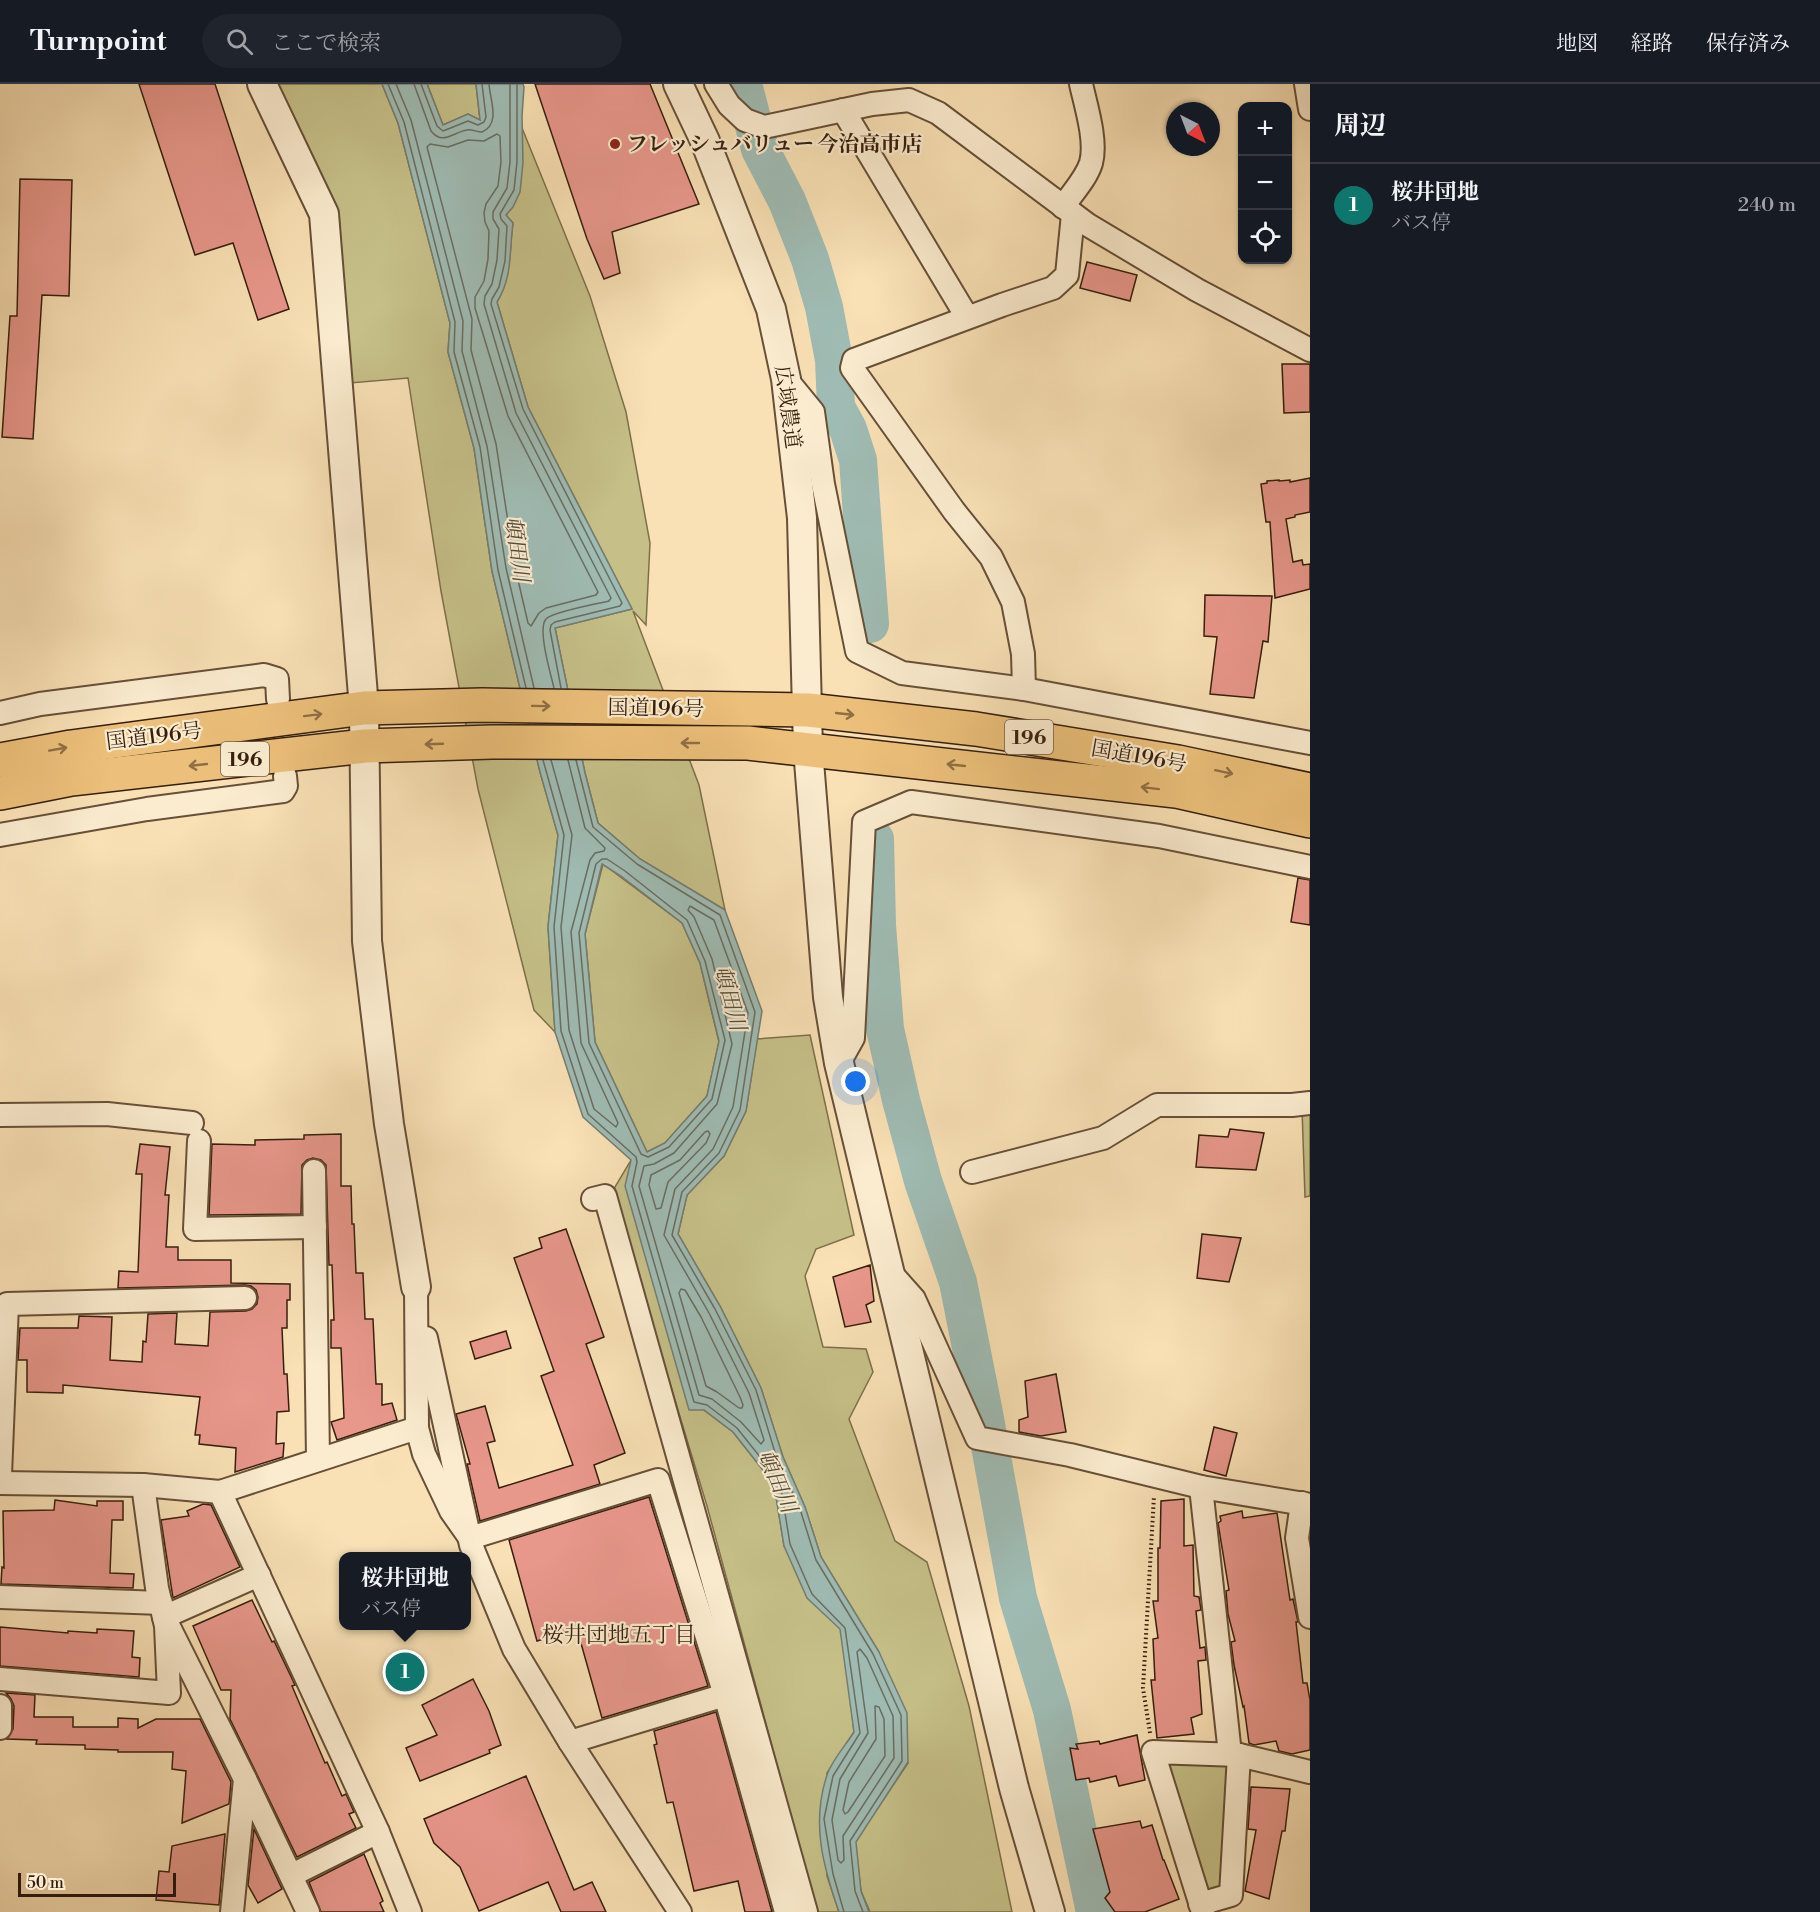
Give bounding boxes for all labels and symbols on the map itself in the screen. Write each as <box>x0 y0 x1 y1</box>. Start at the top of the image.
north arrow <box>1166 102 1220 156</box>
place label: フレッシュバリュー 今治高市店 <box>627 132 922 158</box>
marker: フレッシュバリュー 今治高市店 <box>608 137 622 151</box>
street label: 広域農道 <box>768 364 806 451</box>
water label: 頓田川 <box>499 515 535 586</box>
street label: 国道196号 <box>607 695 705 723</box>
one-way arrow <box>530 700 550 712</box>
one-way arrow <box>303 709 323 720</box>
one-way arrow <box>834 709 854 720</box>
street label: 国道196号 <box>105 718 204 756</box>
road number: 196 <box>1005 720 1053 754</box>
street label: 国道196号 <box>1089 736 1189 778</box>
one-way arrow <box>680 737 700 749</box>
one-way arrow <box>424 738 444 749</box>
road number: 196 <box>221 742 269 776</box>
one-way arrow <box>47 743 67 754</box>
one-way arrow <box>189 759 208 770</box>
one-way arrow <box>947 759 967 770</box>
one-way arrow <box>1214 767 1233 778</box>
one-way arrow <box>1141 782 1161 793</box>
water label: 頓田川 <box>708 963 752 1036</box>
your location <box>841 1067 870 1096</box>
water label: 頓田川 <box>751 1446 803 1519</box>
district label: 桜井団地五丁目 <box>542 1622 696 1649</box>
pin: 1 <box>386 1650 424 1694</box>
scale bar <box>18 1870 176 1898</box>

